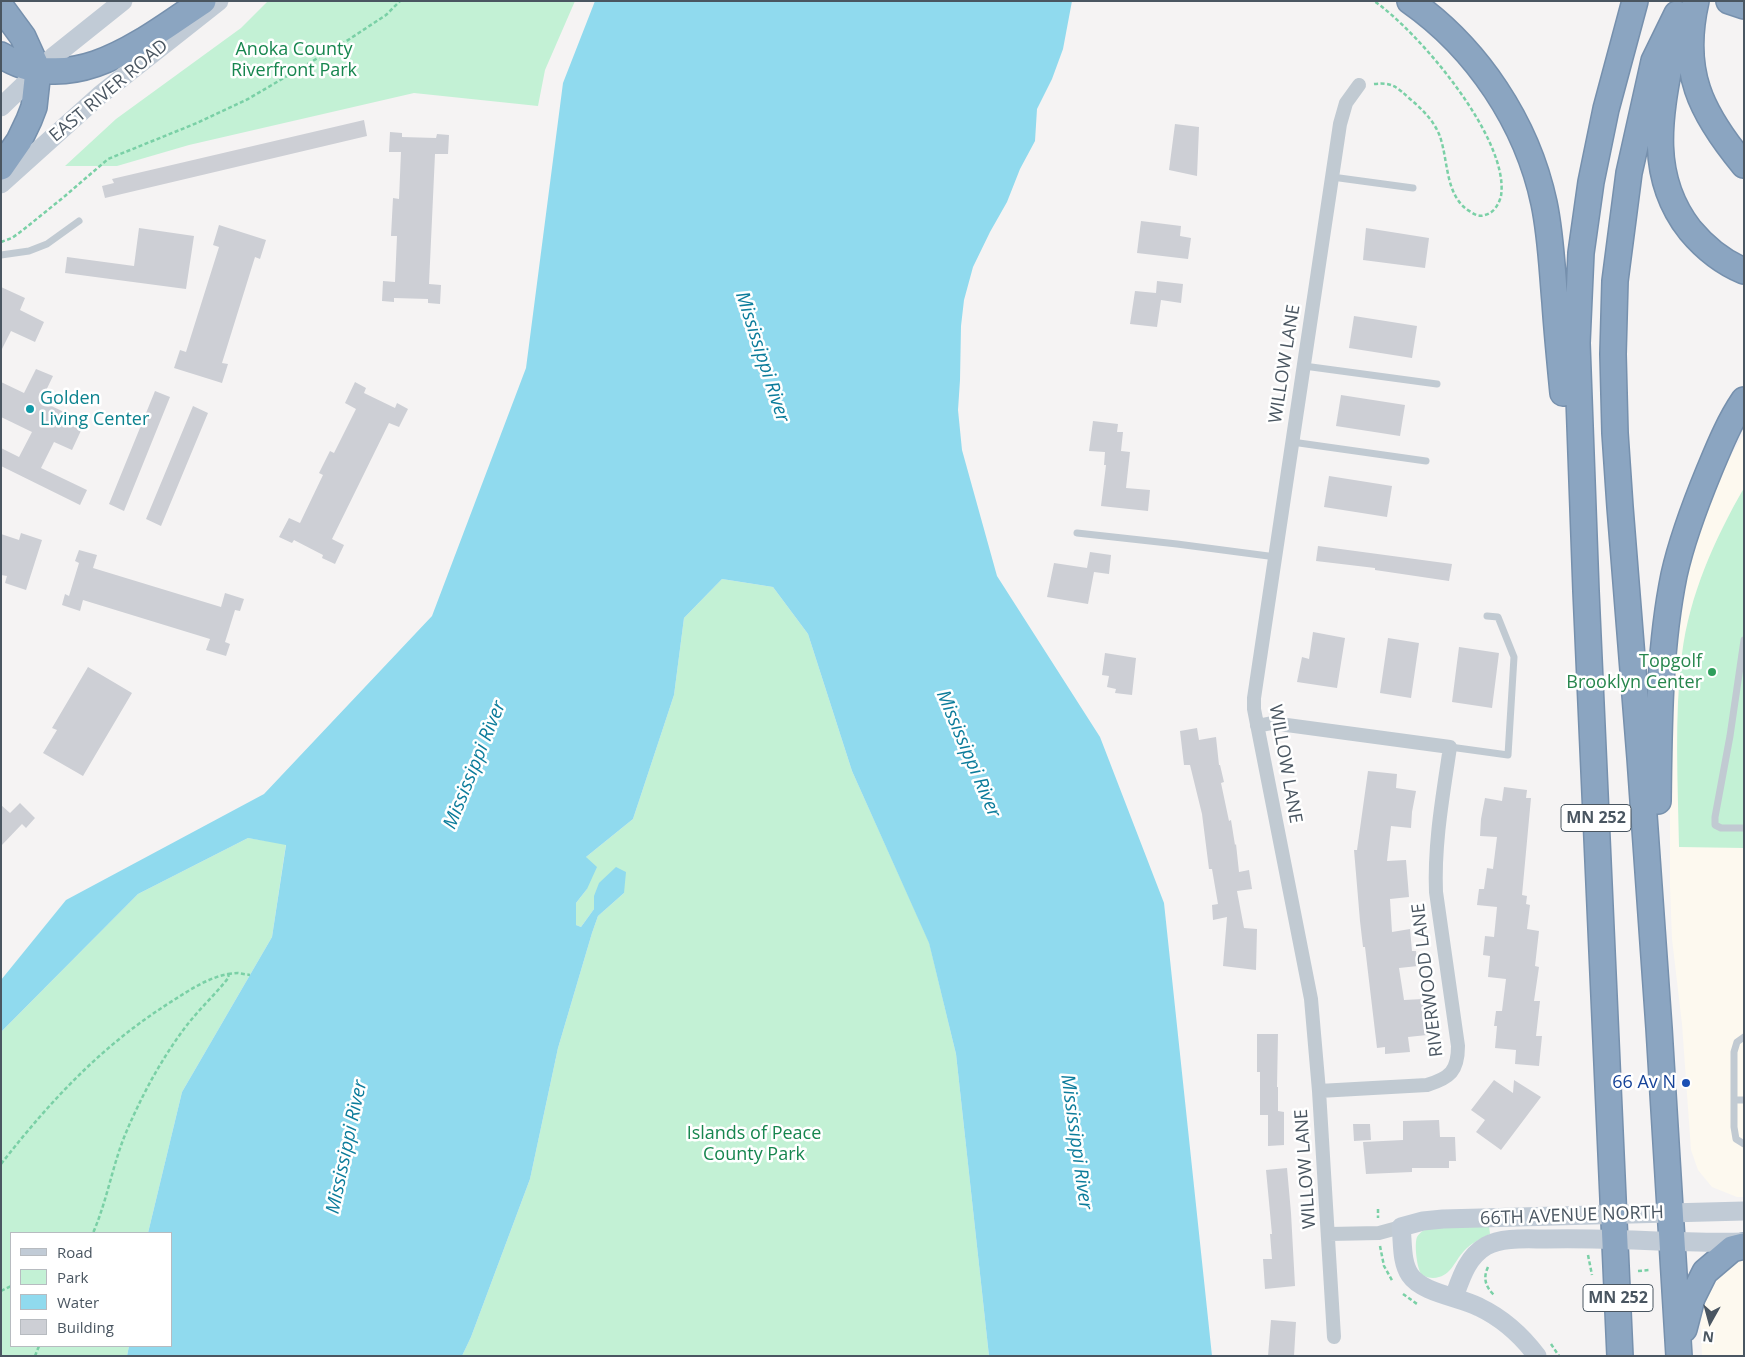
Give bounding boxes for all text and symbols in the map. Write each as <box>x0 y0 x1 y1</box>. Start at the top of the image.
street label: EAST RIVER ROAD <box>45 35 173 147</box>
park label: Anoka County Riverfront Park <box>231 39 357 82</box>
water label: Mississippi River <box>730 289 794 425</box>
street label: WILLOW LANE <box>1265 303 1305 425</box>
place label: Golden Living Center <box>40 388 149 430</box>
marker: Golden Living Center <box>24 403 36 415</box>
place label: Topgolf Brooklyn Center <box>1566 651 1702 694</box>
marker: Topgolf Brooklyn Center <box>1706 666 1718 678</box>
water label: Mississippi River <box>931 687 1005 821</box>
water label: Mississippi River <box>439 698 511 832</box>
street label: WILLOW LANE <box>1264 703 1306 825</box>
road number: MN 252 <box>1561 804 1631 831</box>
street label: RIVERWOOD LANE <box>1408 902 1448 1058</box>
place label: 66 Av N <box>1612 1072 1676 1094</box>
water label: Mississippi River <box>1055 1073 1097 1211</box>
marker: 66 Av N <box>1680 1077 1692 1089</box>
water label: Mississippi River <box>322 1078 372 1216</box>
street label: WILLOW LANE <box>1291 1108 1321 1230</box>
park label: Islands of Peace County Park <box>687 1123 821 1166</box>
street label: 66TH AVENUE NORTH <box>1480 1202 1664 1230</box>
legend <box>10 1232 172 1347</box>
text: Road <box>57 1242 93 1262</box>
text: Park <box>57 1267 88 1287</box>
road number: MN 252 <box>1583 1285 1653 1312</box>
text: Water <box>57 1292 99 1312</box>
north arrow <box>1685 1297 1735 1347</box>
text: Building <box>57 1317 114 1337</box>
text: N <box>1701 1327 1715 1348</box>

